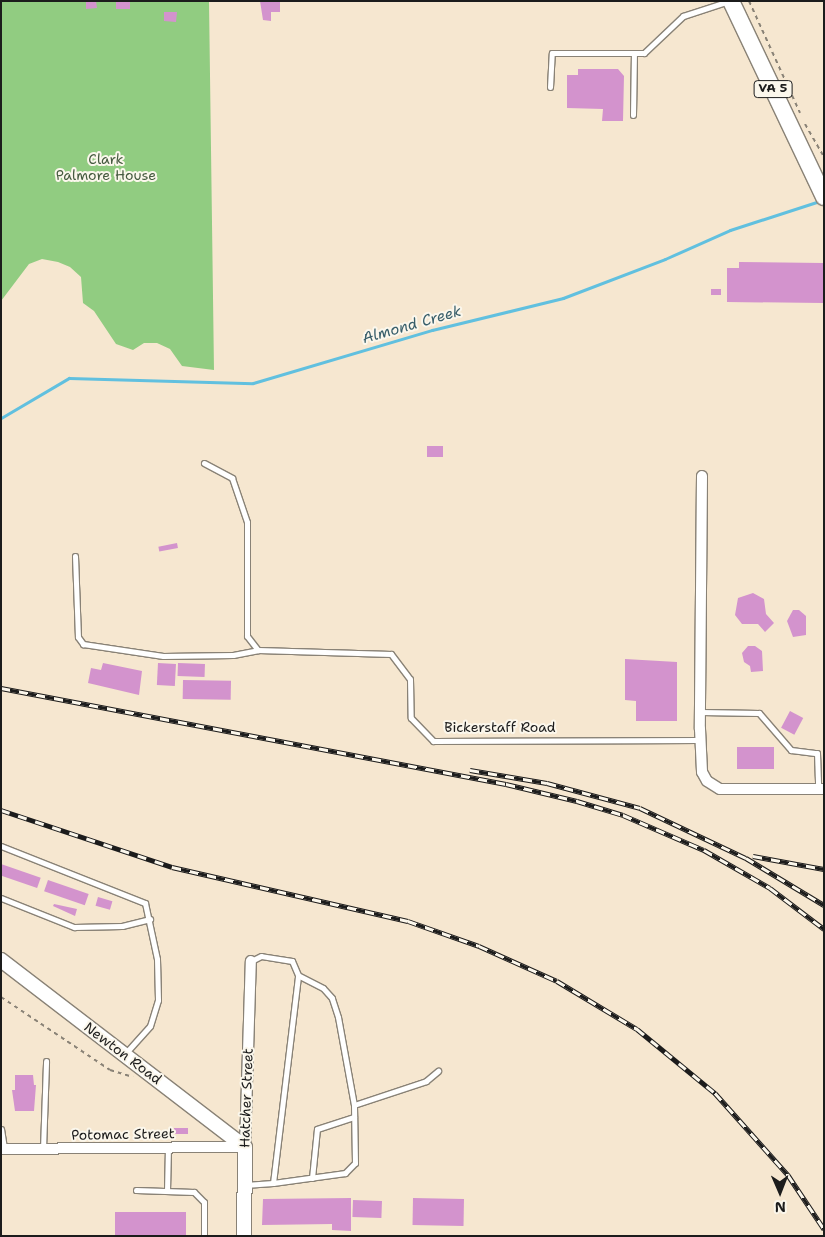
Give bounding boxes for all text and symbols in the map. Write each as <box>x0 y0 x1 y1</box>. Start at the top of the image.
road number: VA 5 <box>753 80 793 98</box>
park label: Clark Palmore House <box>56 151 156 184</box>
water label: Almond Creek <box>360 302 464 348</box>
street label: Bickerstaff Road <box>444 719 556 735</box>
street label: Newton Road <box>81 1018 165 1088</box>
street label: Hatcher Street <box>236 1048 256 1148</box>
street label: Potomac Street <box>71 1125 175 1143</box>
north arrow <box>755 1167 805 1217</box>
text: N <box>775 1198 786 1216</box>

